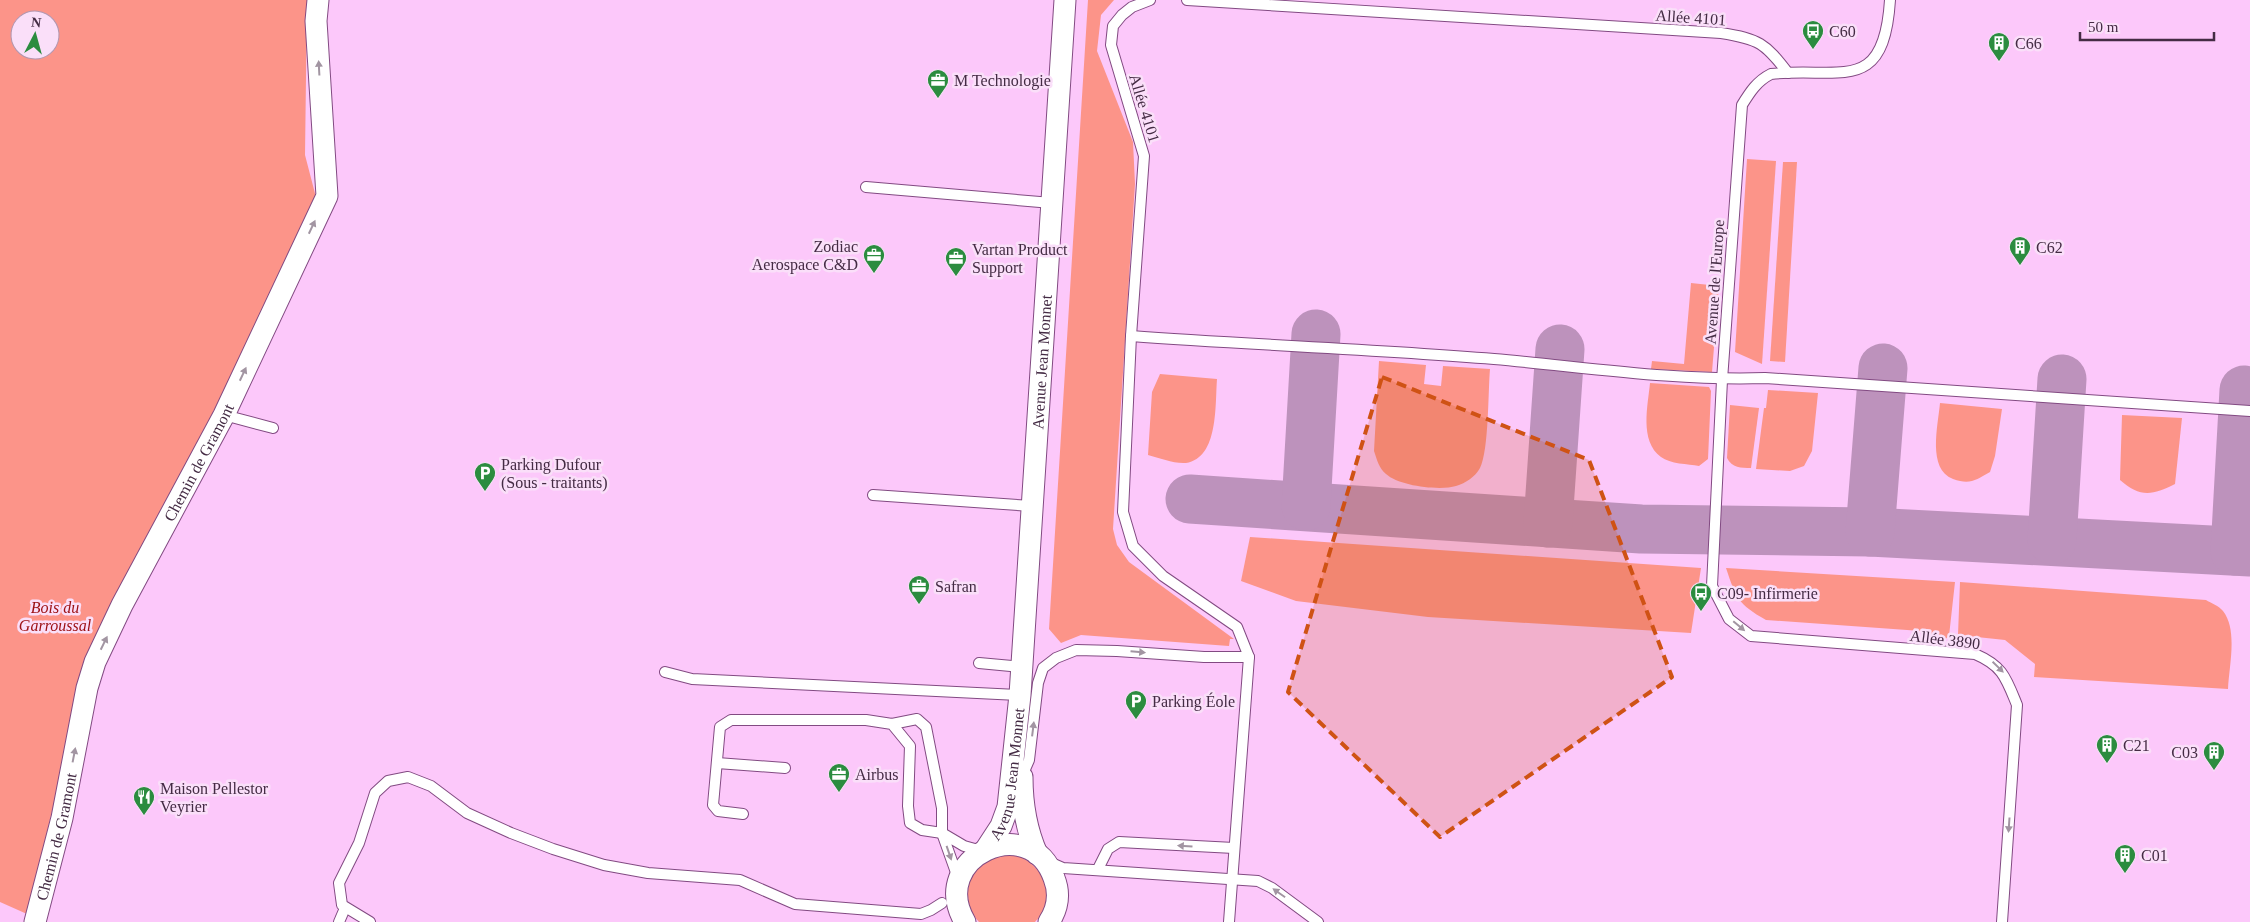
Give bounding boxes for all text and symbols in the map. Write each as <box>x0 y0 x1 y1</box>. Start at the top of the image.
street label: Allée 4101 <box>1655 7 1727 28</box>
north arrow <box>10 10 60 60</box>
scale bar <box>2080 10 2214 42</box>
text: N <box>30 15 42 31</box>
bus stop icon: C60 <box>1801 19 1825 50</box>
text: 50 m <box>2088 19 2119 35</box>
place label: C60 <box>1829 23 1856 40</box>
building icon: C66 <box>1987 31 2011 62</box>
place label: C66 <box>2015 35 2042 52</box>
one-way arrow <box>315 60 323 76</box>
office icon: M Technologie <box>926 68 950 99</box>
place label: M Technologie <box>954 72 1051 90</box>
street label: Allée 4101 <box>1126 72 1163 144</box>
street label: Avenue de l'Europe <box>1702 219 1728 345</box>
one-way arrow <box>308 220 316 234</box>
building icon: C62 <box>2008 235 2032 266</box>
place label: Zodiac Aerospace C&D <box>752 238 858 274</box>
place label: C62 <box>2036 239 2063 256</box>
place label: Vartan Product Support <box>972 241 1068 277</box>
office icon: Zodiac Aerospace C&D <box>862 243 886 274</box>
office icon: Vartan Product Support <box>944 246 968 277</box>
street label: Avenue Jean Monnet <box>1029 294 1055 430</box>
one-way arrow <box>239 367 247 381</box>
street label: Chemin de Gramont <box>161 401 237 524</box>
place label: Parking Dufour (Sous - traitants) <box>501 456 608 492</box>
parking icon: Parking Dufour (Sous - traitants) <box>473 461 497 492</box>
office icon: Safran <box>907 574 931 605</box>
place label: Safran <box>935 578 977 595</box>
bus stop icon: C09- Infirmerie <box>1689 581 1713 612</box>
place label: C09- Infirmerie <box>1717 585 1818 602</box>
park label: Bois du Garroussal <box>19 599 92 634</box>
one-way arrow <box>1732 621 1745 632</box>
street label: Allée 3890 <box>1909 627 1981 652</box>
one-way arrow <box>100 636 108 650</box>
one-way arrow <box>1130 649 1146 657</box>
one-way arrow <box>1992 661 2004 673</box>
parking icon: Parking Éole <box>1124 689 1148 720</box>
place label: Parking Éole <box>1152 692 1235 711</box>
street label: Avenue Jean Monnet <box>986 706 1028 843</box>
one-way arrow <box>1029 721 1037 737</box>
building icon: C21 <box>2095 733 2119 764</box>
place label: C21 <box>2123 737 2150 754</box>
building icon: C03 <box>2202 740 2226 771</box>
place label: C03 <box>2171 744 2198 761</box>
one-way arrow <box>71 747 79 763</box>
office icon: Airbus <box>827 762 851 793</box>
place label: Airbus <box>855 766 899 783</box>
street label: Chemin de Gramont <box>33 771 80 902</box>
place label: Maison Pellestor Veyrier <box>160 780 269 816</box>
restaurant icon: Maison Pellestor Veyrier <box>132 785 156 816</box>
one-way arrow <box>2004 817 2012 833</box>
one-way arrow <box>1177 841 1193 849</box>
building icon: C01 <box>2113 843 2137 874</box>
one-way arrow <box>946 845 953 860</box>
place label: C01 <box>2141 847 2168 864</box>
one-way arrow <box>1272 888 1285 898</box>

